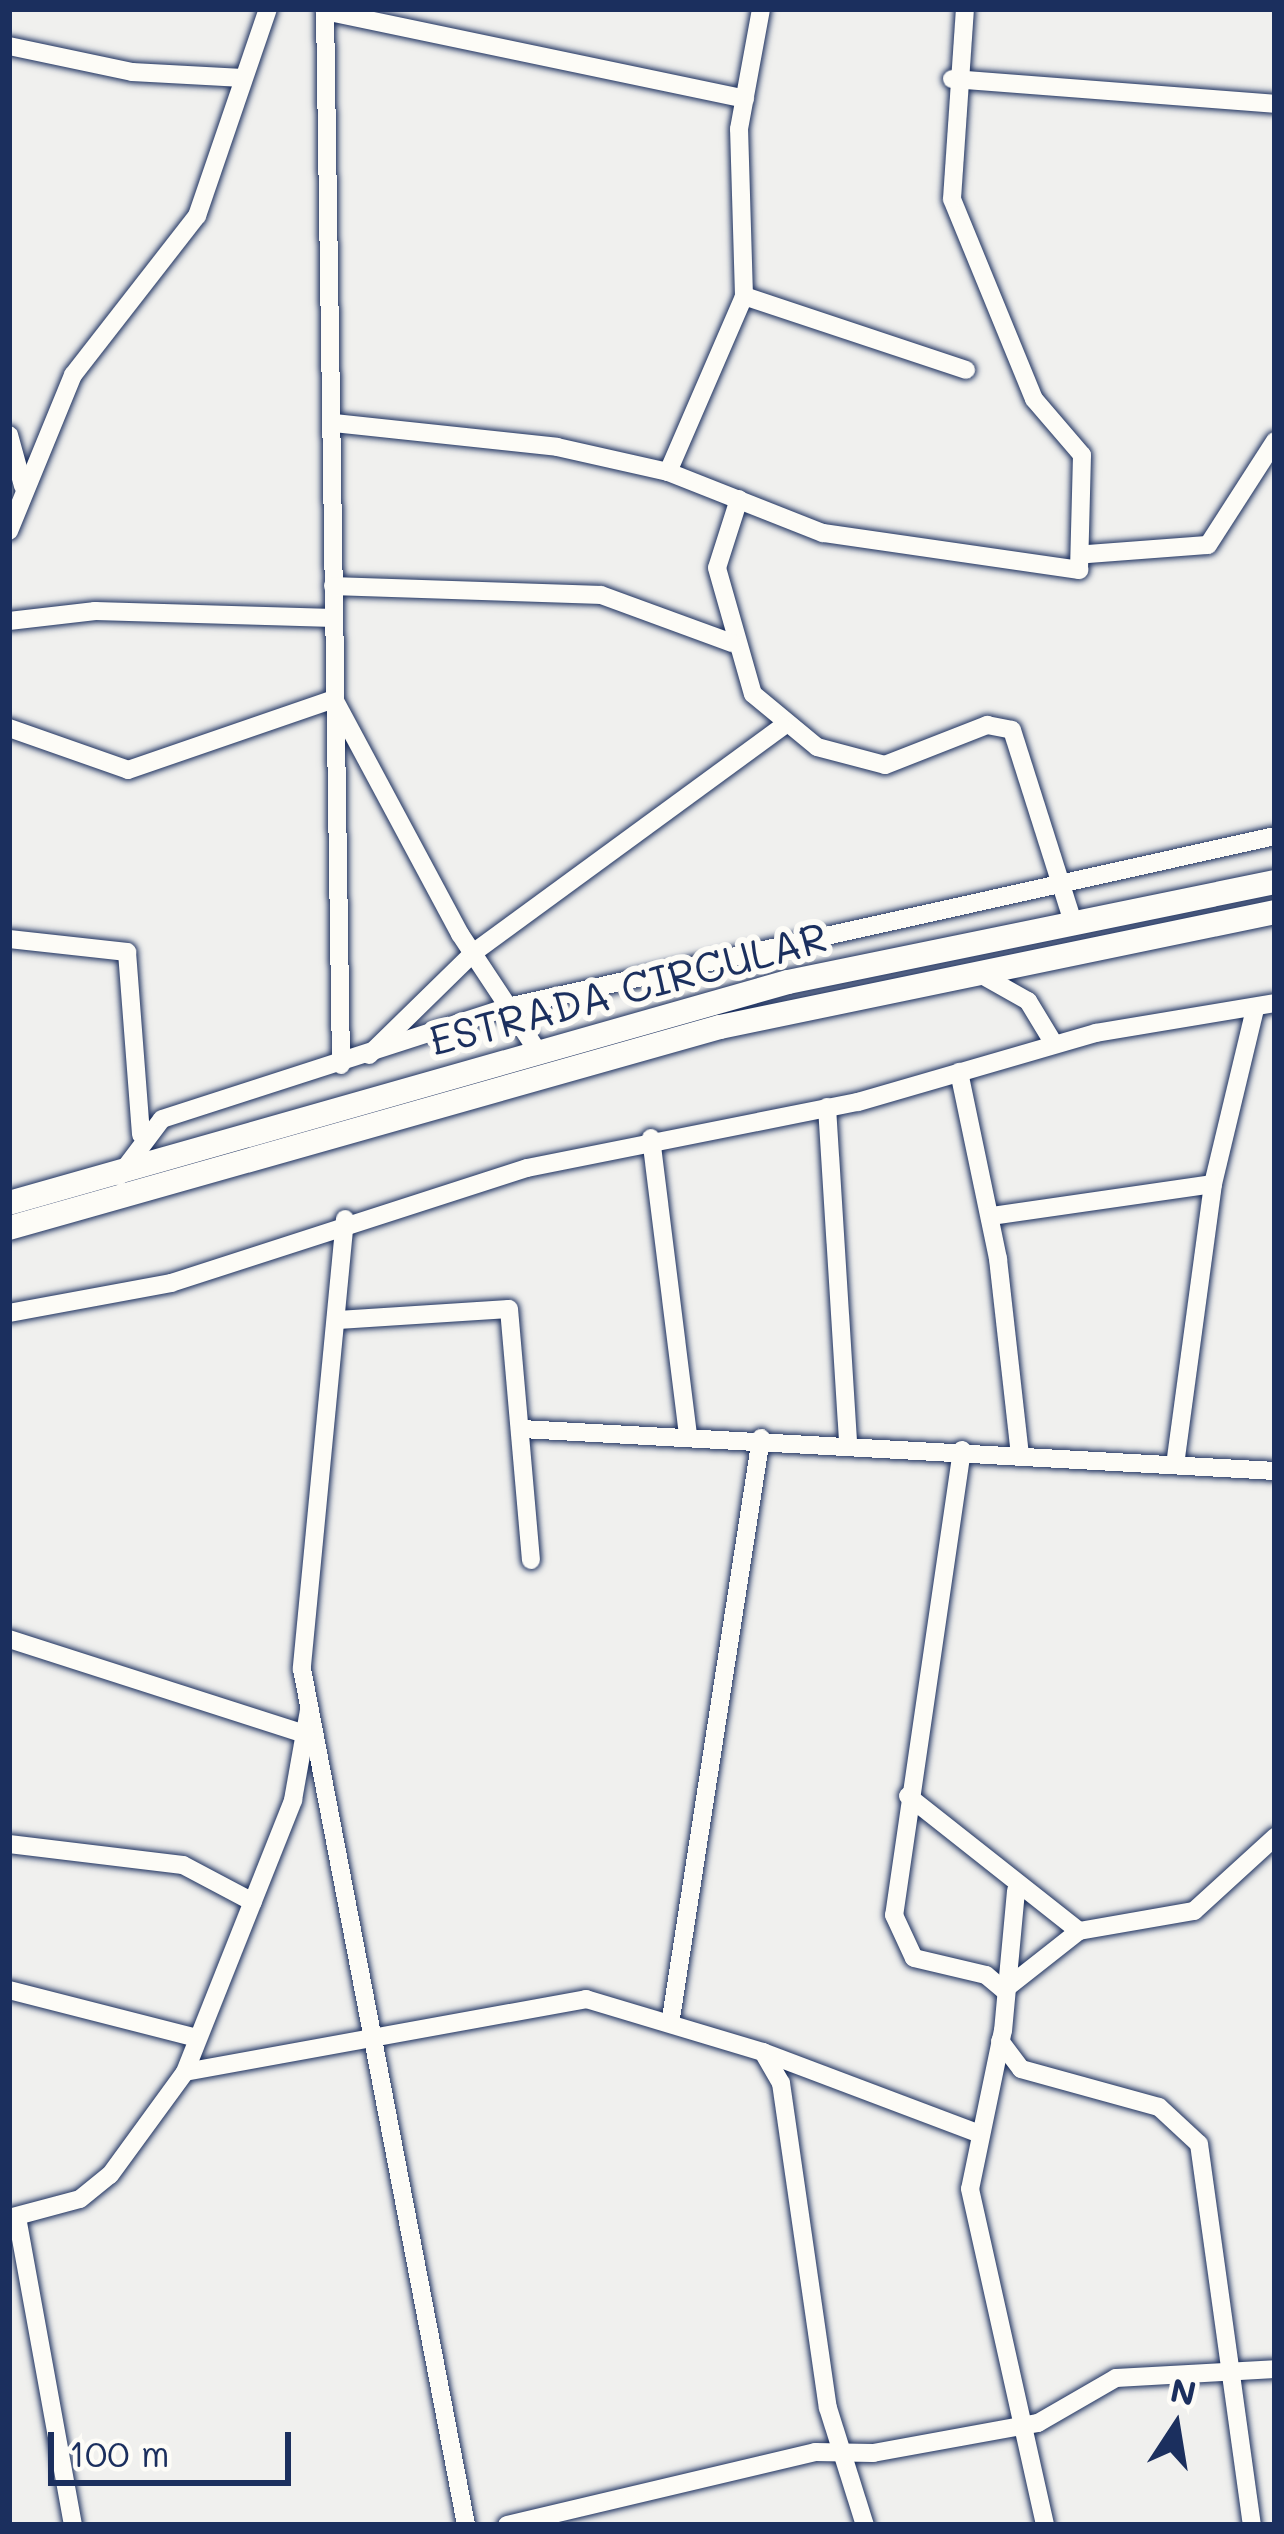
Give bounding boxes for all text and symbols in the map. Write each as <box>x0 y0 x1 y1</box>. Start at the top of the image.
street label: ESTRADA CIRCULAR <box>424 911 832 1065</box>
north arrow <box>1116 2366 1236 2486</box>
text: N <box>1167 2367 1200 2414</box>
scale bar <box>54 2408 297 2482</box>
text: 100 m <box>69 2429 170 2476</box>

